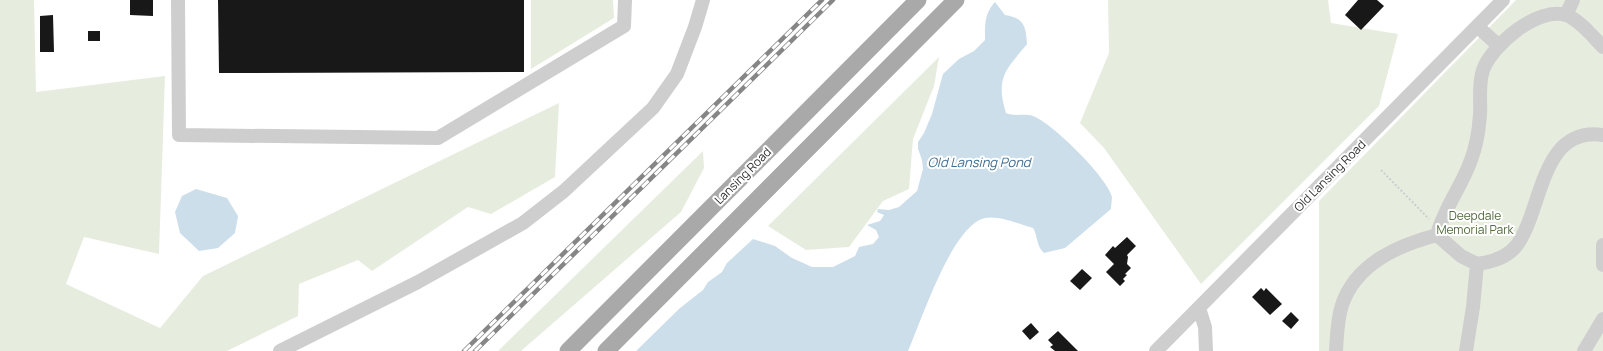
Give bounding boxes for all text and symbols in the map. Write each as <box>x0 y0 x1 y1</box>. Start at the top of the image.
street label: Old Lansing Road <box>1290 136 1369 215</box>
street label: Lansing Road <box>710 143 775 208</box>
water label: Old Lansing Pond <box>927 153 1033 171</box>
park label: Deepdale Memorial Park <box>1436 207 1515 238</box>

